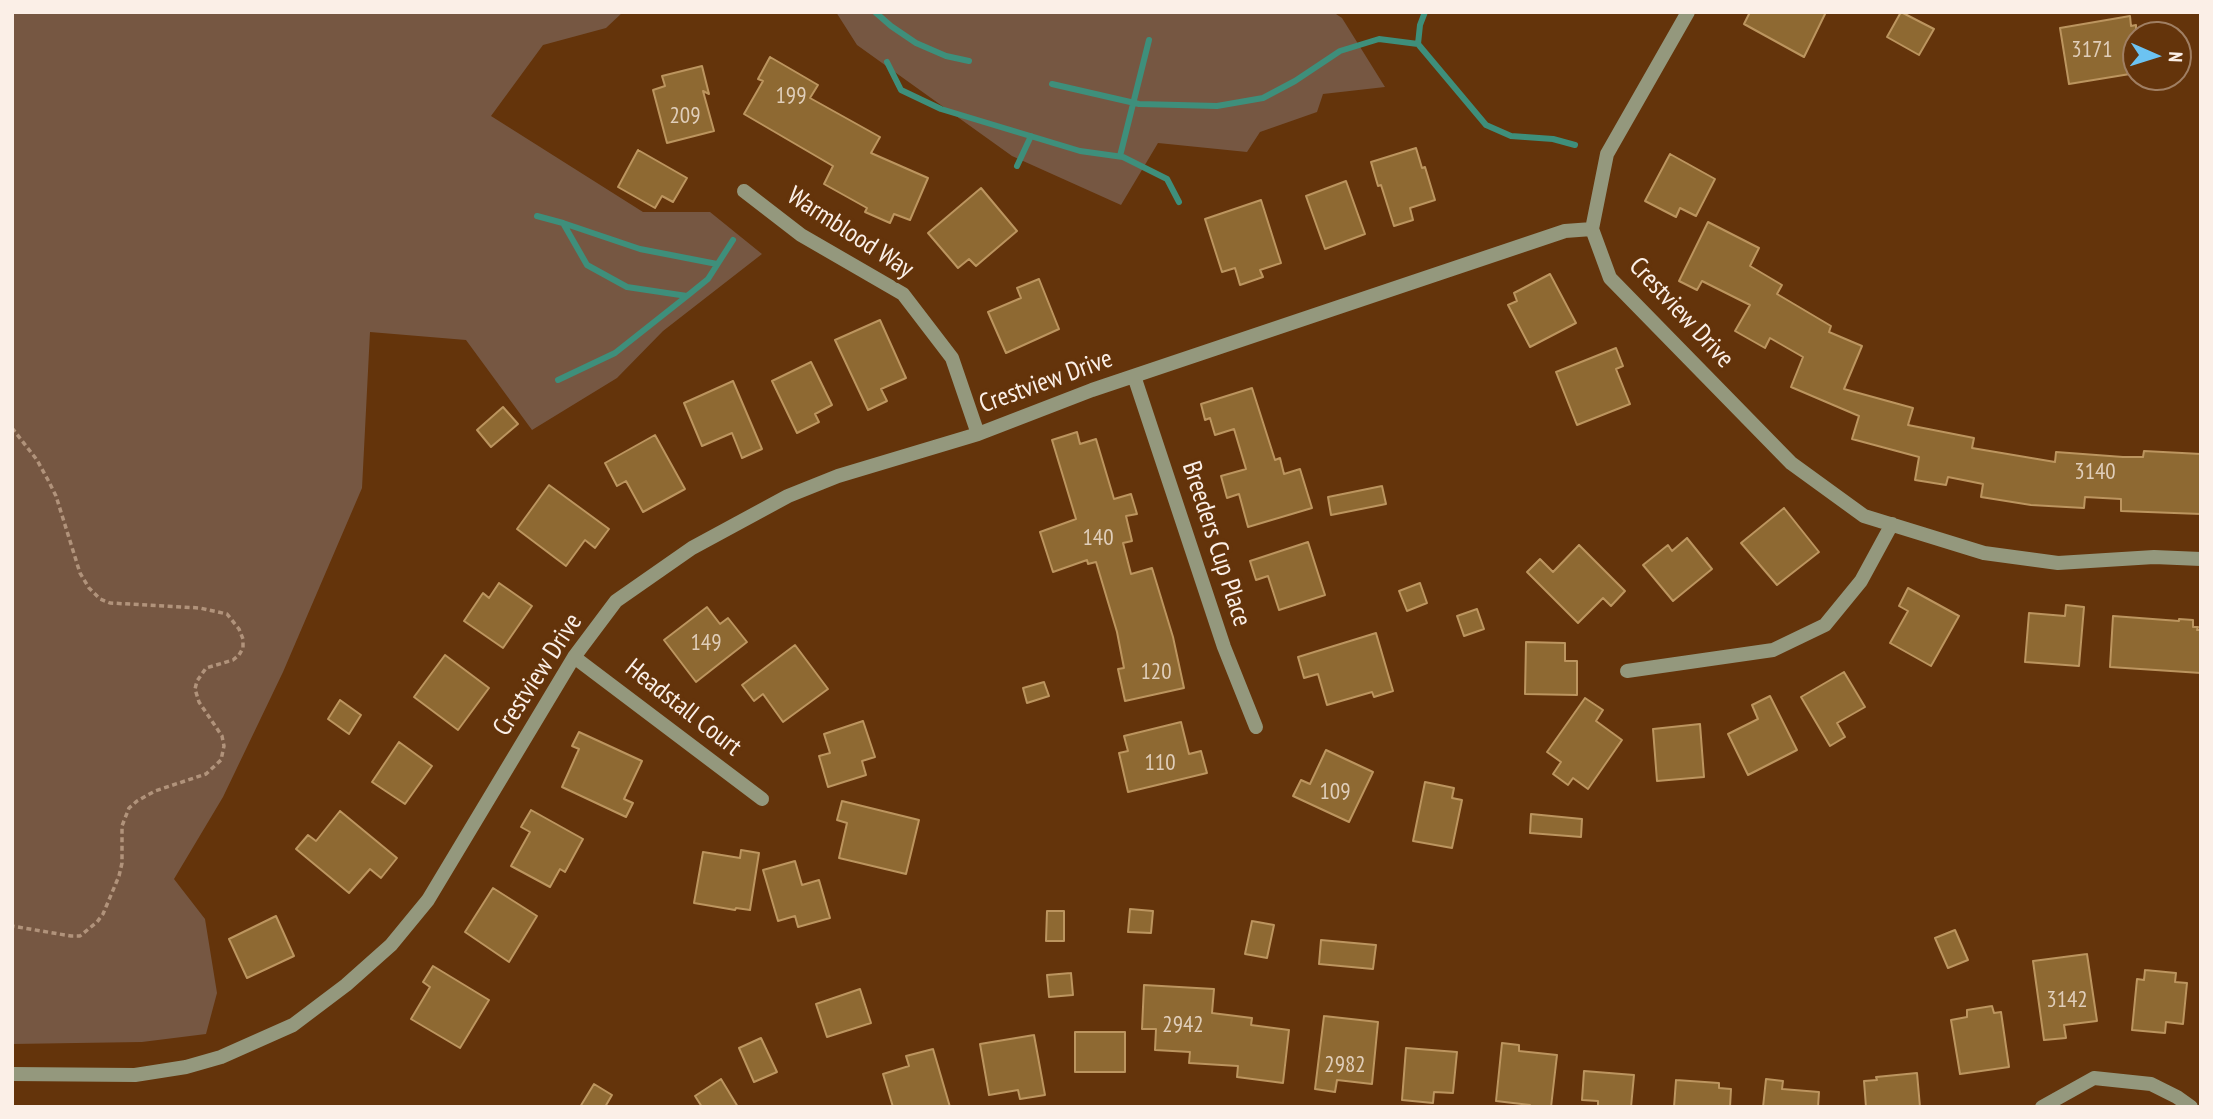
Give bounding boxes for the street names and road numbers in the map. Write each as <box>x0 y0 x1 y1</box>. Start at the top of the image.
street label: Warmblood Way <box>781 181 919 285</box>
street label: Crestview Drive <box>1622 251 1740 375</box>
street label: Crestview Drive <box>975 343 1117 421</box>
street label: Breeders Cup Place <box>1175 458 1257 630</box>
street label: Crestview Drive <box>487 608 589 742</box>
street label: Headstall Court <box>619 653 747 763</box>

